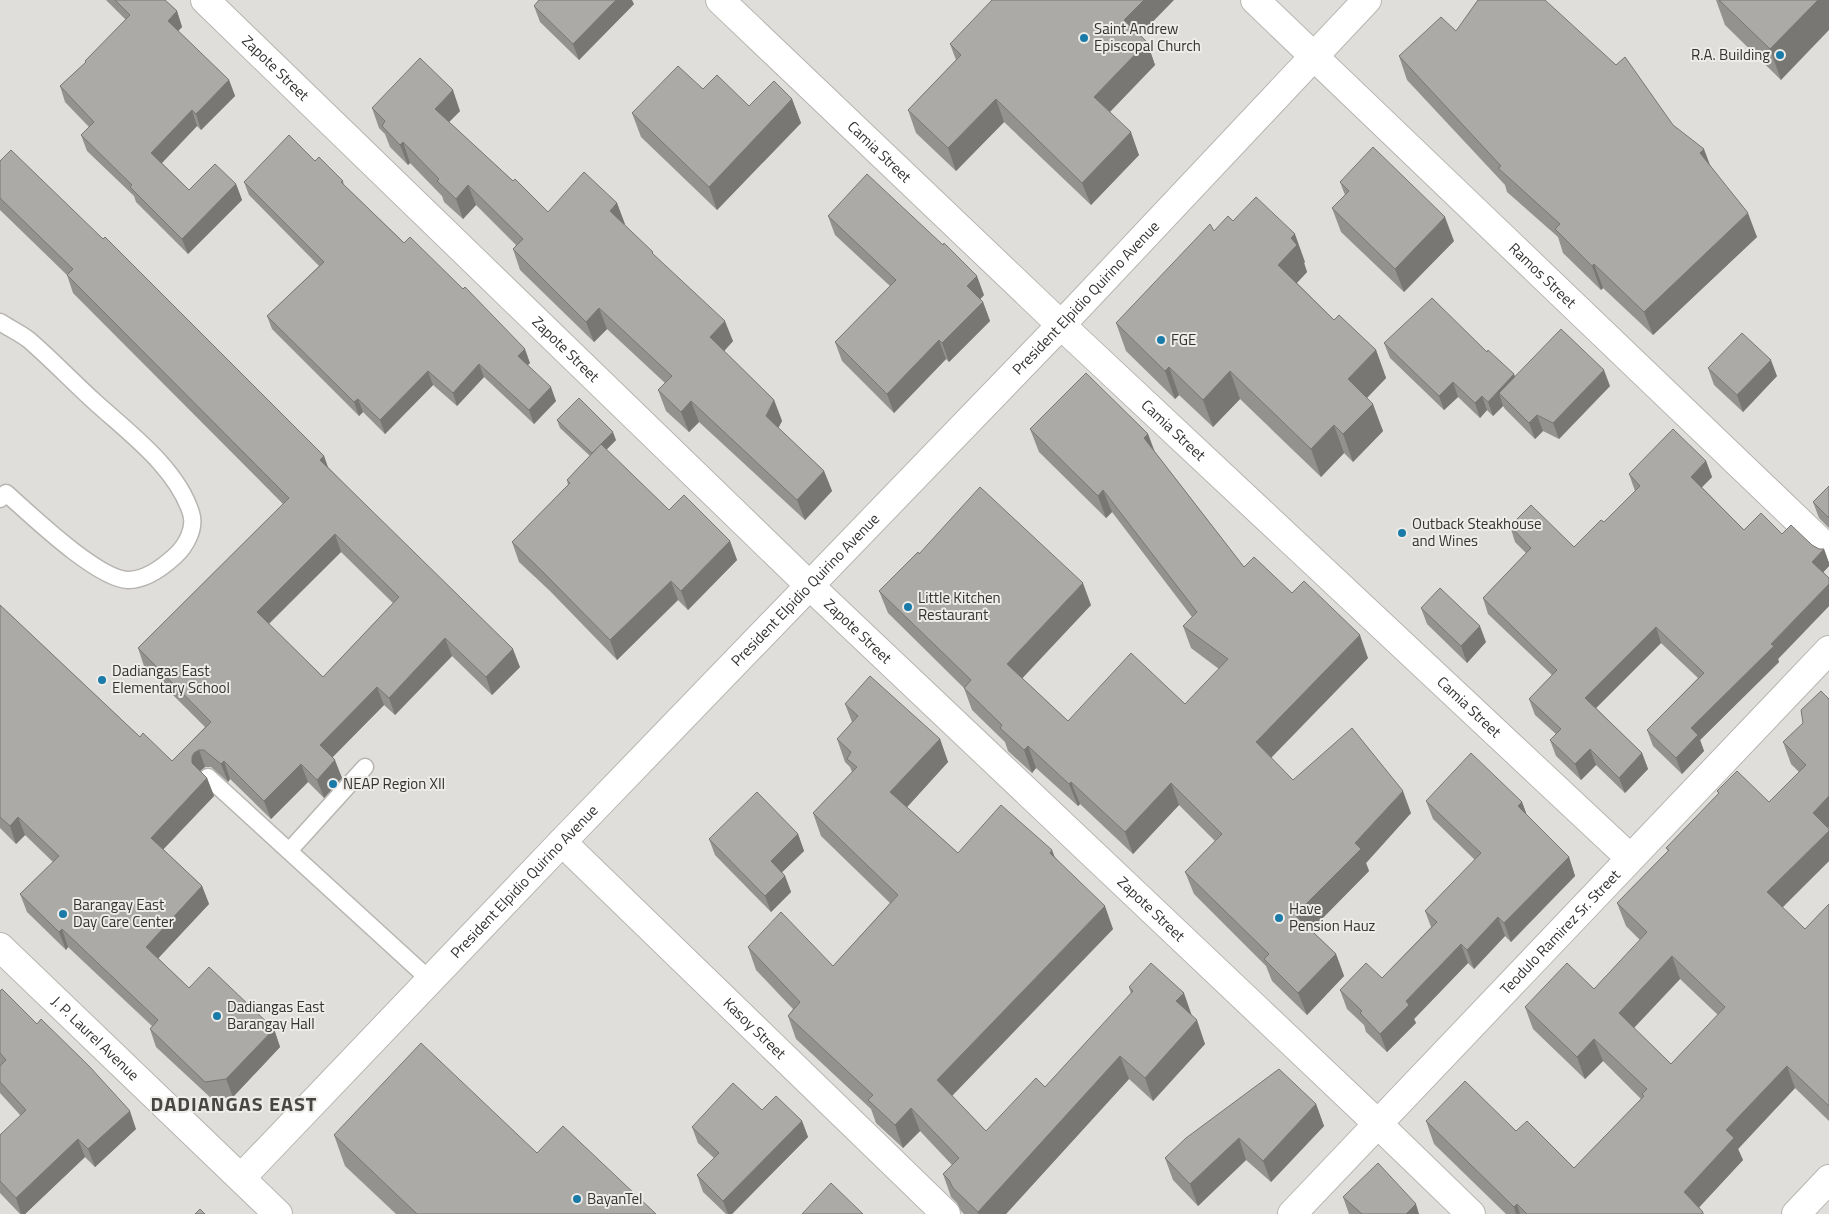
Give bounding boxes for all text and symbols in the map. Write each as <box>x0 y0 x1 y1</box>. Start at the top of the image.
place label: Saint Andrew Episcopal Church <box>1094 17 1201 57</box>
street label: Zapote Street <box>237 30 315 107</box>
marker: Saint Andrew Episcopal Church <box>1078 32 1090 44</box>
place label: R.A. Building <box>1691 43 1770 66</box>
marker: R.A. Building <box>1774 49 1786 61</box>
street label: Camia Street <box>842 115 917 188</box>
street label: President Elpidio Quirino Avenue <box>1007 215 1165 380</box>
street label: Ramos Street <box>1504 237 1582 314</box>
street label: Zapote Street <box>527 311 605 388</box>
place label: FGE <box>1171 328 1196 351</box>
marker: FGE <box>1155 334 1167 346</box>
street label: Camia Street <box>1136 394 1212 466</box>
street label: President Elpidio Quirino Avenue <box>725 508 884 671</box>
place label: Outback Steakhouse and Wines <box>1412 512 1542 552</box>
marker: Outback Steakhouse and Wines <box>1396 527 1408 539</box>
place label: Little Kitchen Restaurant <box>918 586 1001 626</box>
street label: Zapote Street <box>819 593 898 669</box>
marker: Little Kitchen Restaurant <box>902 601 914 613</box>
place label: Dadiangas East Elementary School <box>112 659 230 699</box>
street label: Camia Street <box>1432 671 1507 743</box>
marker: Dadiangas East Elementary School <box>96 674 108 686</box>
place label: NEAP Region XII <box>343 772 445 795</box>
marker: NEAP Region XII <box>327 778 339 790</box>
street label: President Elpidio Quirino Avenue <box>445 799 603 963</box>
street label: Teodulo Ramirez Sr. Street <box>1494 863 1626 1000</box>
street label: Zapote Street <box>1112 871 1191 947</box>
place label: Barangay East Day Care Center <box>73 893 174 933</box>
place label: Have Pension Hauz <box>1289 897 1376 937</box>
marker: Barangay East Day Care Center <box>57 908 69 920</box>
marker: Have Pension Hauz <box>1273 912 1285 924</box>
street label: J. P. Laurel Avenue <box>46 990 145 1086</box>
street label: Kasoy Street <box>718 992 792 1065</box>
place label: Dadiangas East Barangay Hall <box>227 995 325 1035</box>
marker: Dadiangas East Barangay Hall <box>211 1010 223 1022</box>
district label: DADIANGAS EAST <box>151 1088 317 1119</box>
place label: BayanTel <box>587 1187 643 1210</box>
marker: BayanTel <box>571 1193 583 1205</box>

